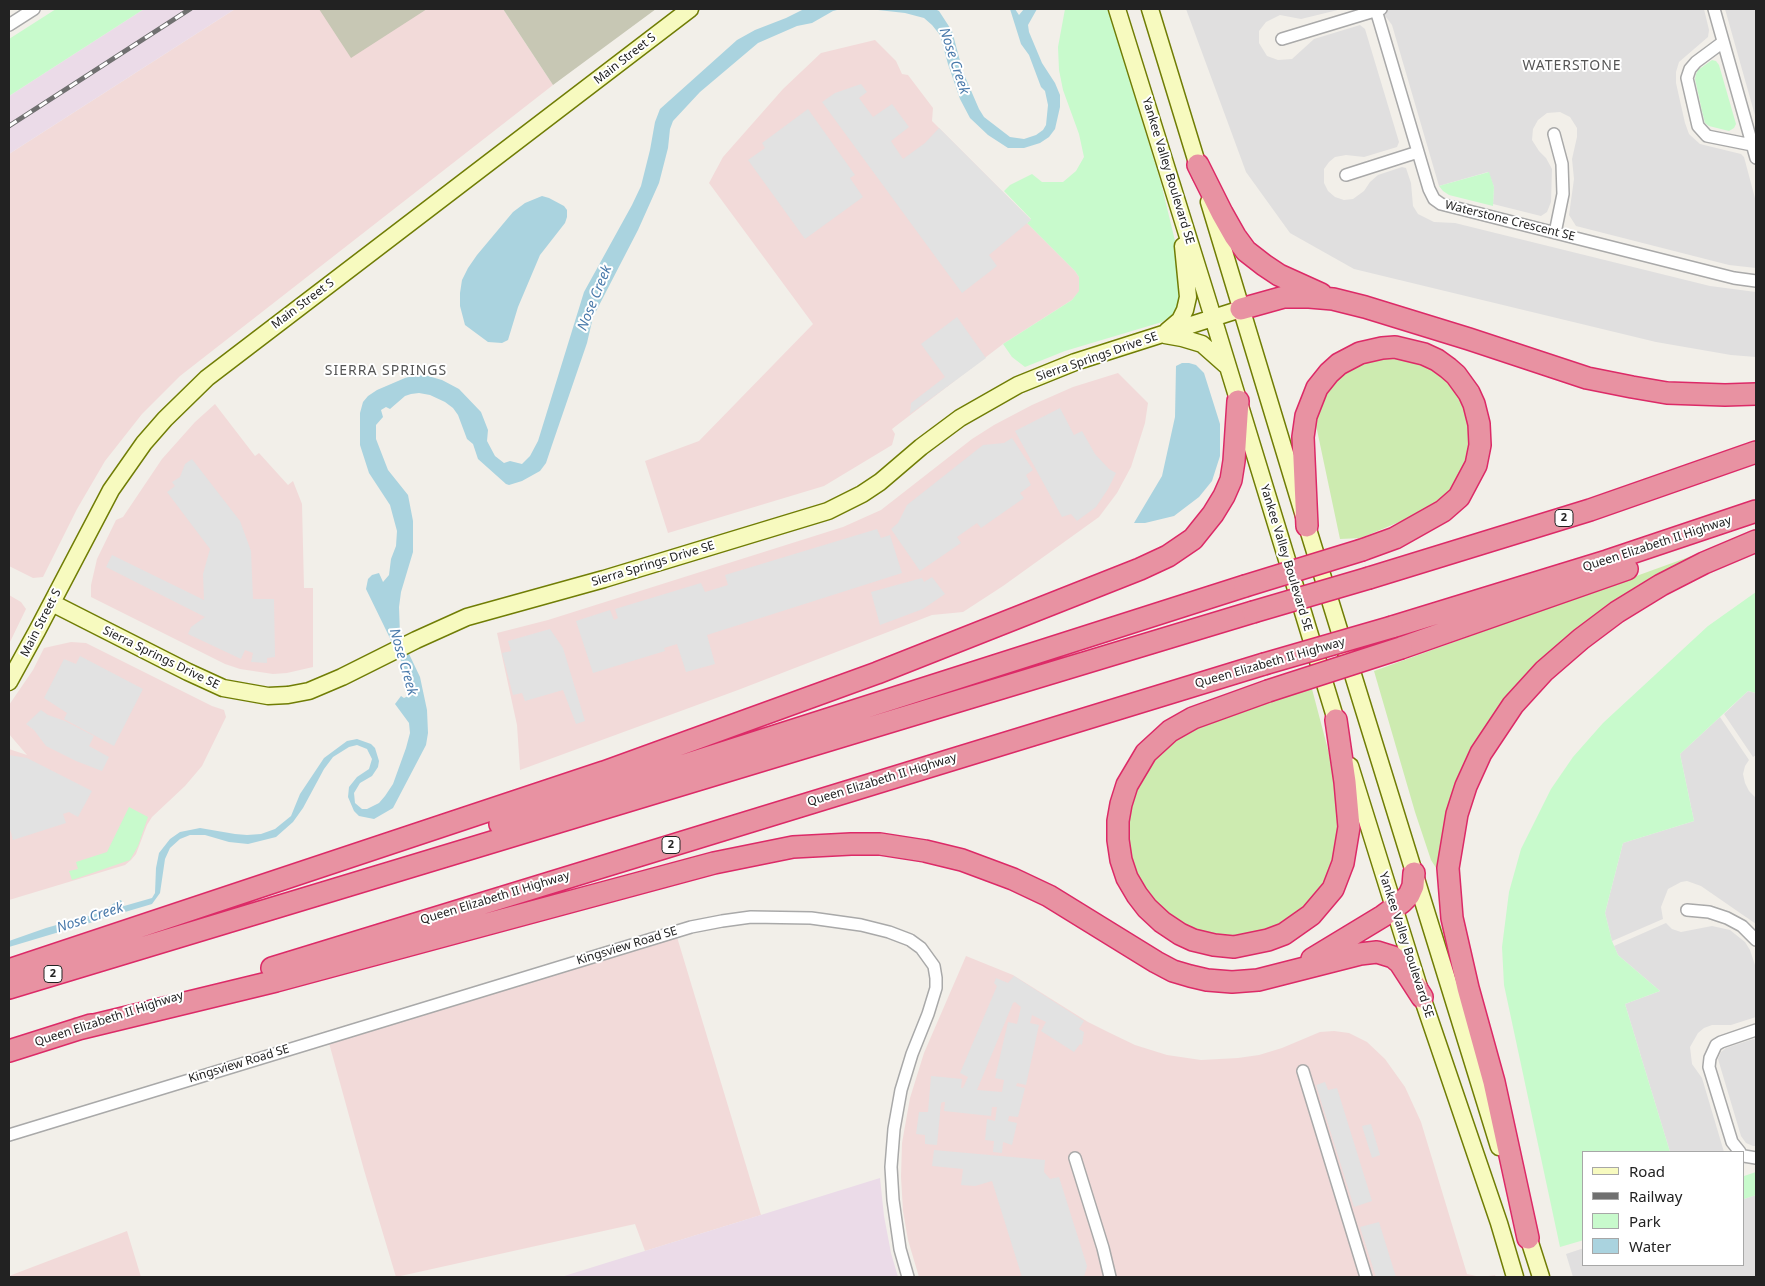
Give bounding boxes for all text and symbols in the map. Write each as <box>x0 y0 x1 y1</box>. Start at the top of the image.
water label: Nose Creek <box>935 26 973 96</box>
street label: Main Street S <box>591 30 659 88</box>
district label: WATERSTONE <box>1521 58 1623 74</box>
street label: Yankee Valley Boulevard SE <box>1139 96 1197 246</box>
street label: Waterstone Crescent SE <box>1443 198 1577 244</box>
water label: Nose Creek <box>574 263 616 333</box>
street label: Main Street S <box>269 276 337 332</box>
street label: Sierra Springs Drive SE <box>1034 329 1160 385</box>
district label: SIERRA SPRINGS <box>323 363 449 379</box>
street label: Yankee Valley Boulevard SE <box>1257 483 1315 633</box>
road number: 2 <box>1555 509 1573 526</box>
street label: Queen Elizabeth II Highway <box>1581 513 1733 575</box>
street label: Sierra Springs Drive SE <box>590 538 716 590</box>
street label: Main Street S <box>18 587 64 659</box>
street label: Sierra Springs Drive SE <box>100 624 222 692</box>
water label: Nose Creek <box>385 627 421 697</box>
street label: Queen Elizabeth II Highway <box>1193 635 1347 691</box>
street label: Queen Elizabeth II Highway <box>806 750 958 810</box>
road number: 2 <box>662 836 680 854</box>
street label: Queen Elizabeth II Highway <box>419 868 571 928</box>
street label: Yankee Valley Boulevard SE <box>1376 870 1436 1020</box>
water label: Nose Creek <box>55 899 125 937</box>
street label: Kingsview Road SE <box>575 924 679 968</box>
road number: 2 <box>44 966 62 982</box>
street label: Queen Elizabeth II Highway <box>33 988 185 1050</box>
street label: Kingsview Road SE <box>187 1042 291 1086</box>
legend <box>1582 1151 1745 1266</box>
text: Road <box>1629 1161 1665 1181</box>
text: Railway <box>1629 1186 1682 1206</box>
text: Park <box>1629 1211 1661 1231</box>
text: Water <box>1629 1236 1671 1256</box>

